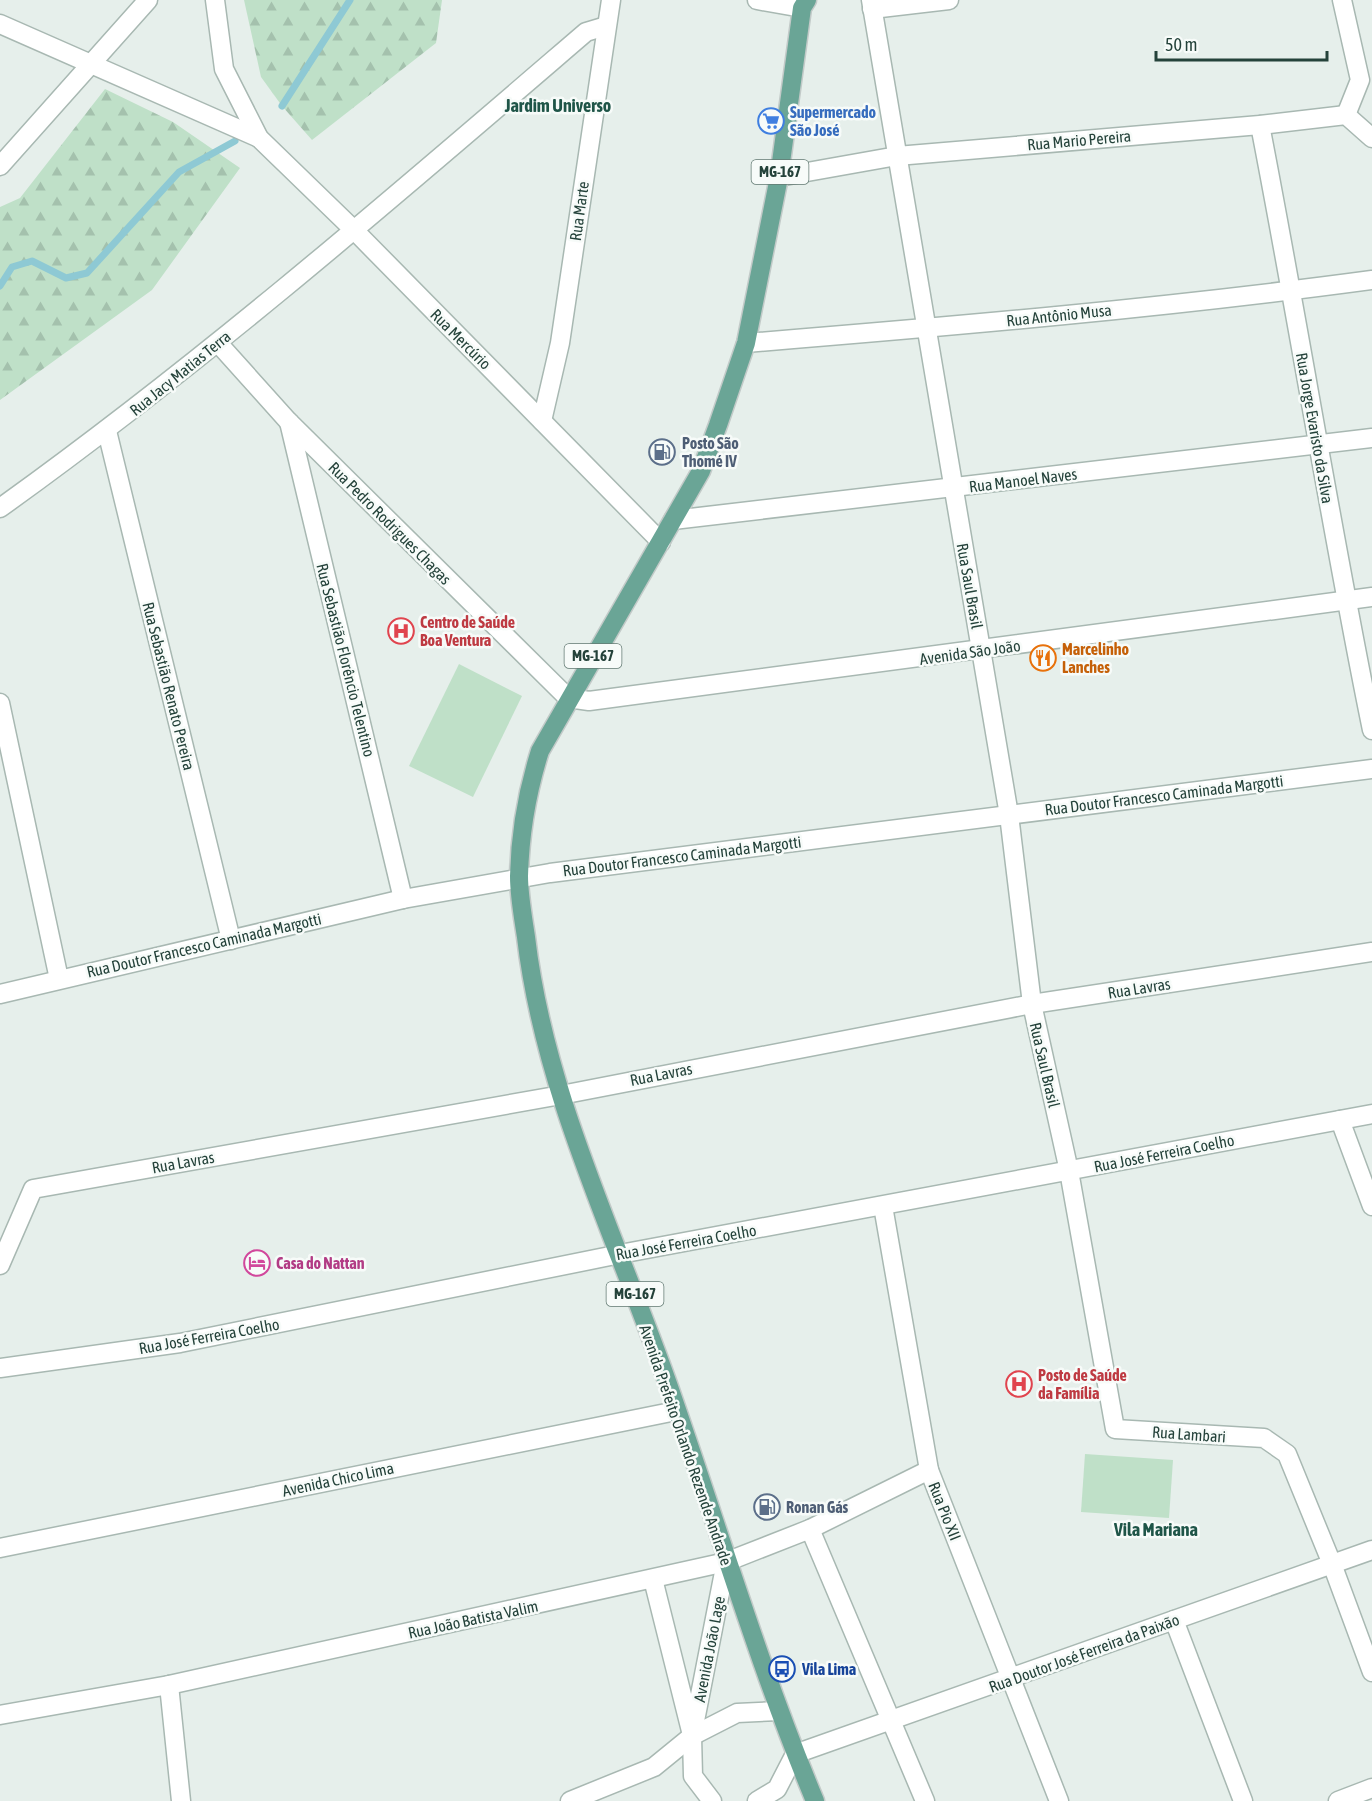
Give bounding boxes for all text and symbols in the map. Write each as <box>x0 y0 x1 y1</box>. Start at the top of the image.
scale bar <box>1156 24 1327 62</box>
text: 50 m <box>1165 34 1197 55</box>
district label: Jardim Universo <box>504 95 611 116</box>
place label: Supermercado São José <box>790 103 876 139</box>
supermarket icon: Supermercado São José <box>756 106 786 136</box>
street label: Rua Mario Pereira <box>1026 126 1132 154</box>
road number: MG-167 <box>752 160 808 184</box>
street label: Rua Marte <box>566 180 592 242</box>
street label: Rua Antônio Musa <box>1006 301 1112 329</box>
street label: Rua Mercúrio <box>427 305 495 373</box>
street label: Rua Jacy Matias Terra <box>126 327 235 420</box>
street label: Rua Jorge Evaristo da Silva <box>1292 351 1337 505</box>
place label: Posto São Thomé IV <box>682 434 739 470</box>
fuel station icon: Posto São Thomé IV <box>647 437 677 467</box>
street label: Rua Pedro Rodrigues Chagas <box>324 458 455 589</box>
street label: Rua Manoel Naves <box>968 464 1078 496</box>
street label: Rua Saul Brasil <box>954 542 987 631</box>
street label: Rua Sebastião Florêncio Telentino <box>313 561 379 759</box>
street label: Rua Sebastião Renato Pereira <box>139 600 199 772</box>
place label: Centro de Saúde Boa Ventura <box>420 613 515 649</box>
hospital icon: Centro de Saúde Boa Ventura <box>386 616 416 646</box>
street label: Avenida São João <box>918 636 1022 668</box>
place label: Marcelinho Lanches <box>1062 640 1130 676</box>
restaurant icon: Marcelinho Lanches <box>1028 643 1058 673</box>
road number: MG-167 <box>564 644 622 668</box>
street label: Rua Doutor Francesco Caminada Margotti <box>1044 771 1284 820</box>
street label: Rua Doutor Francesco Caminada Margotti <box>562 832 802 881</box>
street label: Rua Doutor Francesco Caminada Margotti <box>85 909 323 982</box>
street label: Rua Lavras <box>1106 974 1172 1002</box>
street label: Rua Saul Brasil <box>1026 1021 1064 1110</box>
street label: Rua Lavras <box>628 1059 694 1089</box>
street label: Rua José Ferreira Coelho <box>1092 1131 1236 1175</box>
street label: Rua Lavras <box>150 1148 216 1176</box>
street label: Rua José Ferreira Coelho <box>614 1221 758 1263</box>
hotel icon: Casa do Nattan <box>242 1248 272 1278</box>
place label: Casa do Nattan <box>276 1254 365 1272</box>
road number: MG-167 <box>606 1282 664 1306</box>
street label: Rua José Ferreira Coelho <box>137 1315 281 1357</box>
street label: Avenida Prefeito Orlando Rezende Andrade <box>636 1322 736 1568</box>
place label: Posto de Saúde da Família <box>1038 1366 1127 1402</box>
hospital icon: Posto de Saúde da Família <box>1004 1369 1034 1399</box>
street label: Rua Lambari <box>1151 1422 1227 1446</box>
street label: Avenida Chico Lima <box>281 1458 395 1500</box>
street label: Rua Pio XII <box>925 1479 965 1543</box>
fuel station icon: Ronan Gás <box>752 1492 782 1522</box>
place label: Ronan Gás <box>786 1498 849 1516</box>
district label: Vila Mariana <box>1113 1519 1198 1540</box>
street label: Avenida João Lage <box>690 1595 729 1704</box>
street label: Rua João Batista Valim <box>406 1596 540 1642</box>
street label: Rua Doutor José Ferreira da Paixão <box>986 1610 1182 1696</box>
bus stop icon: Vila Lima <box>767 1654 797 1684</box>
place label: Vila Lima <box>801 1660 856 1678</box>

